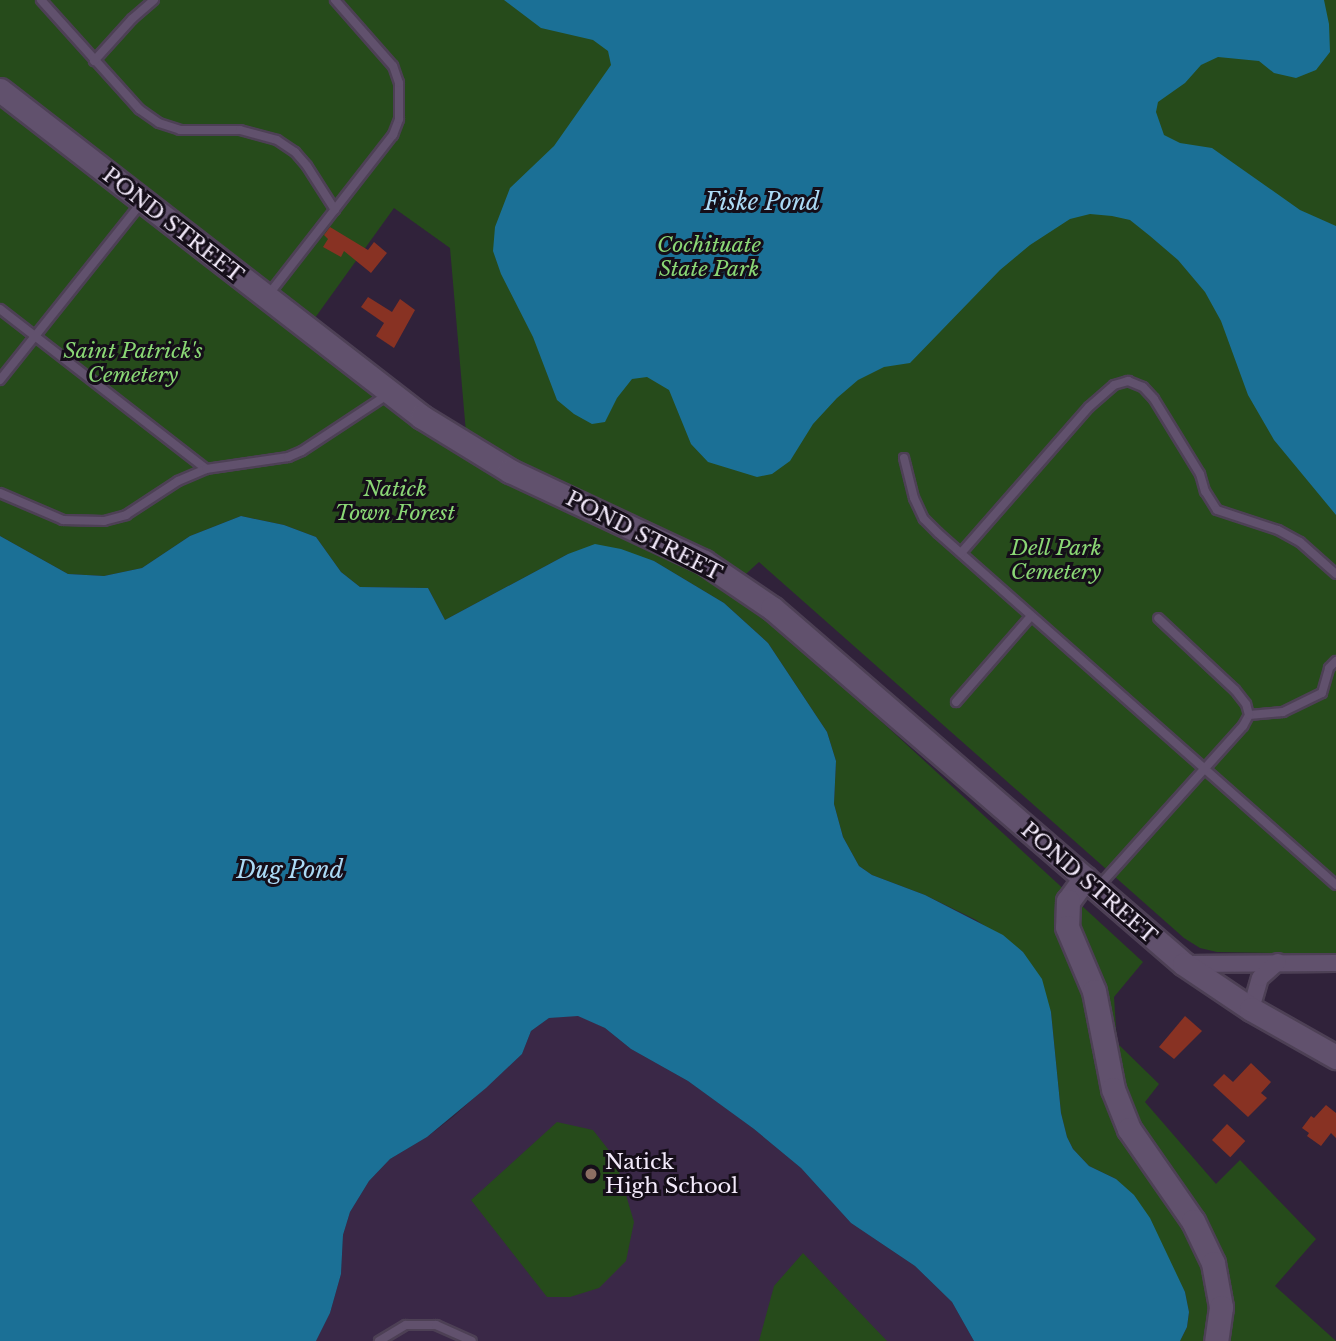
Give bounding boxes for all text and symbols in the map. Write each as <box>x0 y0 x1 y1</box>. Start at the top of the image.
street label: POND STREET <box>98 162 248 288</box>
water label: Fiske Pond <box>704 188 820 216</box>
park label: Cochituate State Park <box>657 232 761 282</box>
park label: Saint Patrick's Cemetery <box>63 338 203 388</box>
park label: Natick Town Forest <box>335 476 455 526</box>
street label: POND STREET <box>562 486 726 586</box>
park label: Dell Park Cemetery <box>1010 535 1102 585</box>
street label: POND STREET <box>1016 817 1162 949</box>
water label: Dug Pond <box>236 856 344 884</box>
place label: Natick High School <box>605 1149 738 1199</box>
marker: Natick High School <box>583 1166 599 1182</box>

